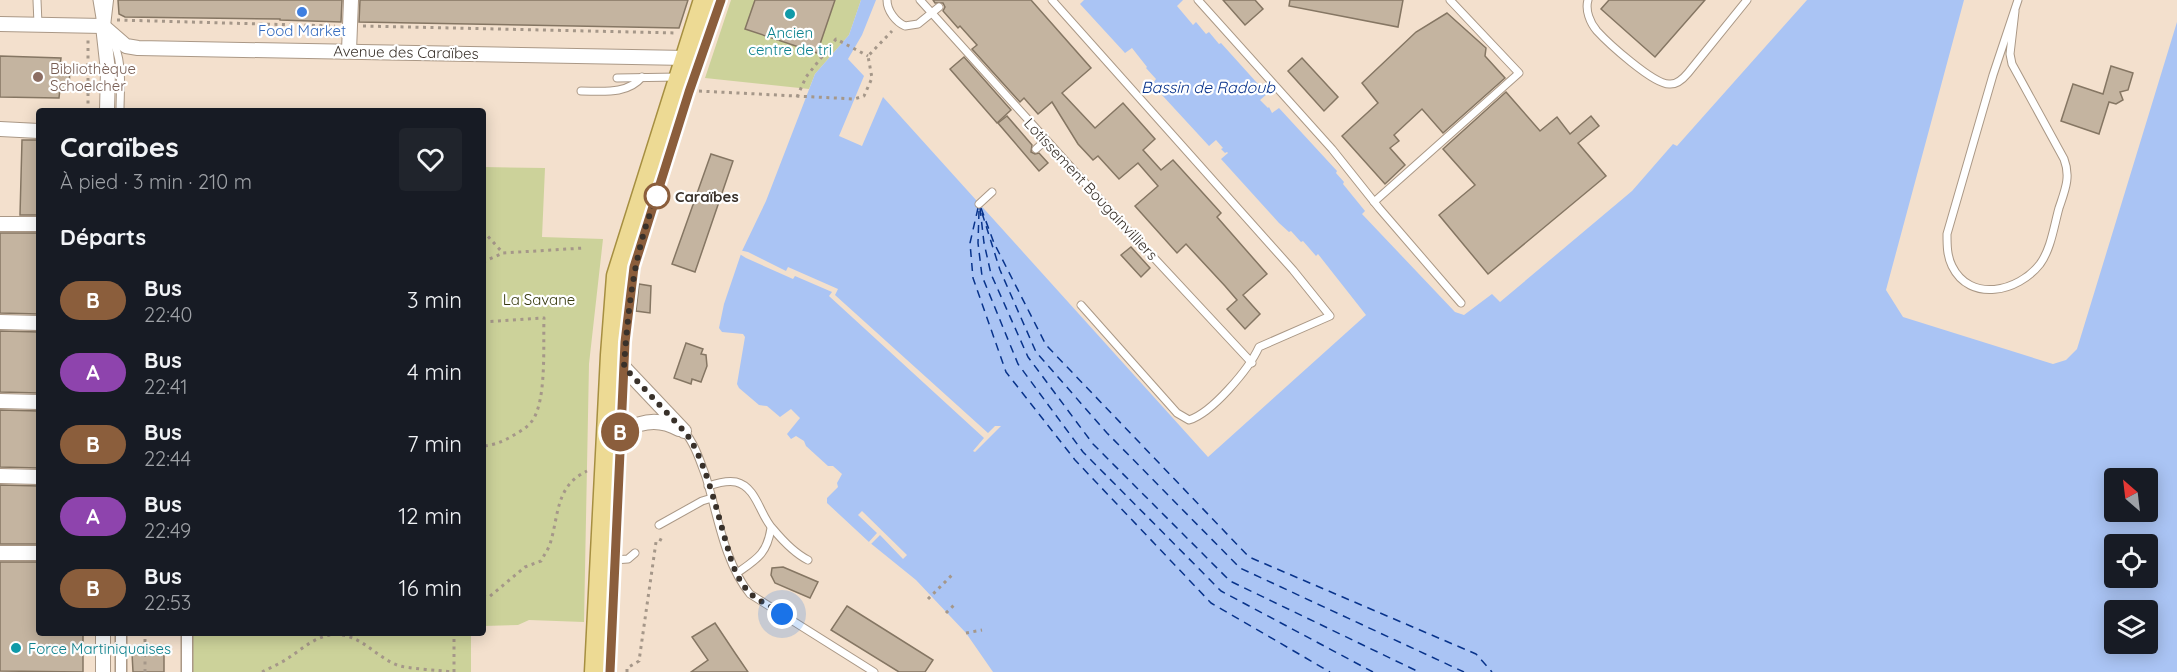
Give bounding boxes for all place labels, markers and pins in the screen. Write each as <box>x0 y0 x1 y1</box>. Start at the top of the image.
marker: Food Market <box>295 5 309 19</box>
marker: Ancien centre de tri <box>783 7 797 21</box>
place label: Food Market <box>258 21 346 40</box>
place label: Ancien centre de tri <box>748 23 832 59</box>
place label: Bibliothèque Schoelcher <box>50 59 136 95</box>
marker: Bibliothèque Schoelcher <box>31 70 45 84</box>
marker: Caraïbes <box>644 183 670 209</box>
place label: Caraïbes <box>675 187 739 206</box>
place label: Force Martiniquaises <box>28 639 171 658</box>
marker: Force Martiniquaises <box>9 641 23 655</box>

